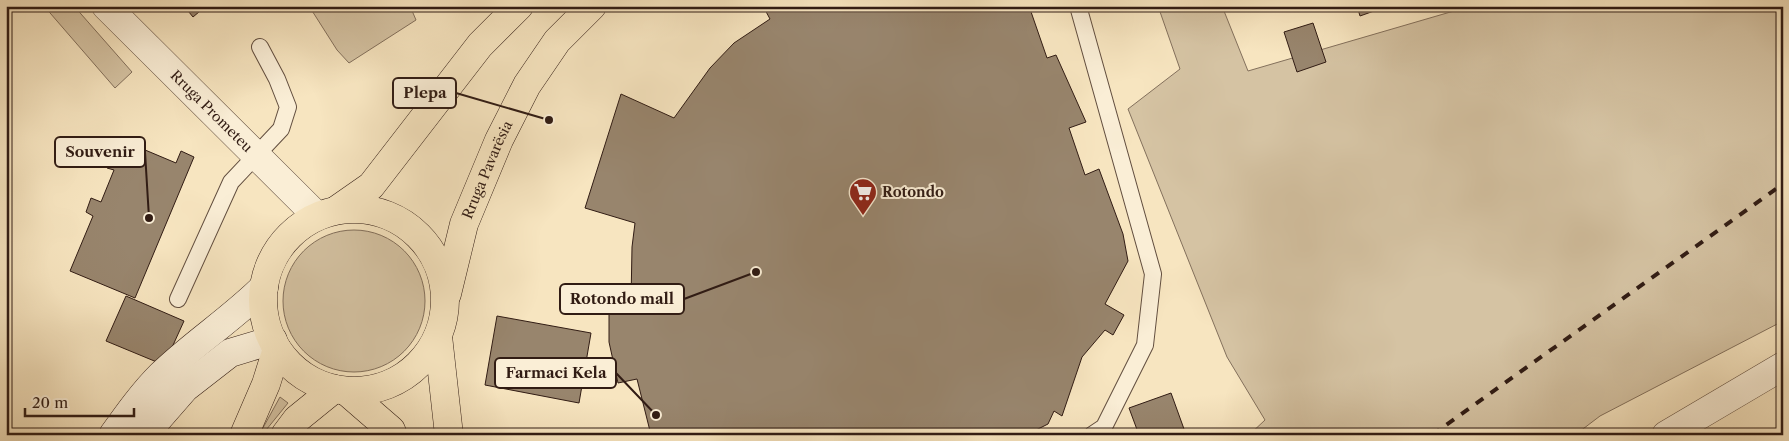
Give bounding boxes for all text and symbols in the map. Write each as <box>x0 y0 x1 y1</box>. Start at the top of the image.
street label: Rruga Prometeu <box>167 66 257 156</box>
callout: Plepa <box>393 78 456 108</box>
text: Plepa <box>403 83 447 102</box>
street label: Rruga Pavarësia <box>458 117 517 222</box>
callout: Souvenir <box>55 137 145 167</box>
text: Souvenir <box>65 142 136 161</box>
supermarket icon: Rotondo <box>848 177 878 216</box>
place label: Rotondo <box>882 183 944 201</box>
callout: Rotondo mall <box>560 284 684 314</box>
text: Rotondo mall <box>570 289 674 308</box>
callout: Farmaci Kela <box>495 358 616 388</box>
text: Farmaci Kela <box>505 363 607 382</box>
scale bar <box>25 386 134 418</box>
text: 20 m <box>32 393 68 412</box>

